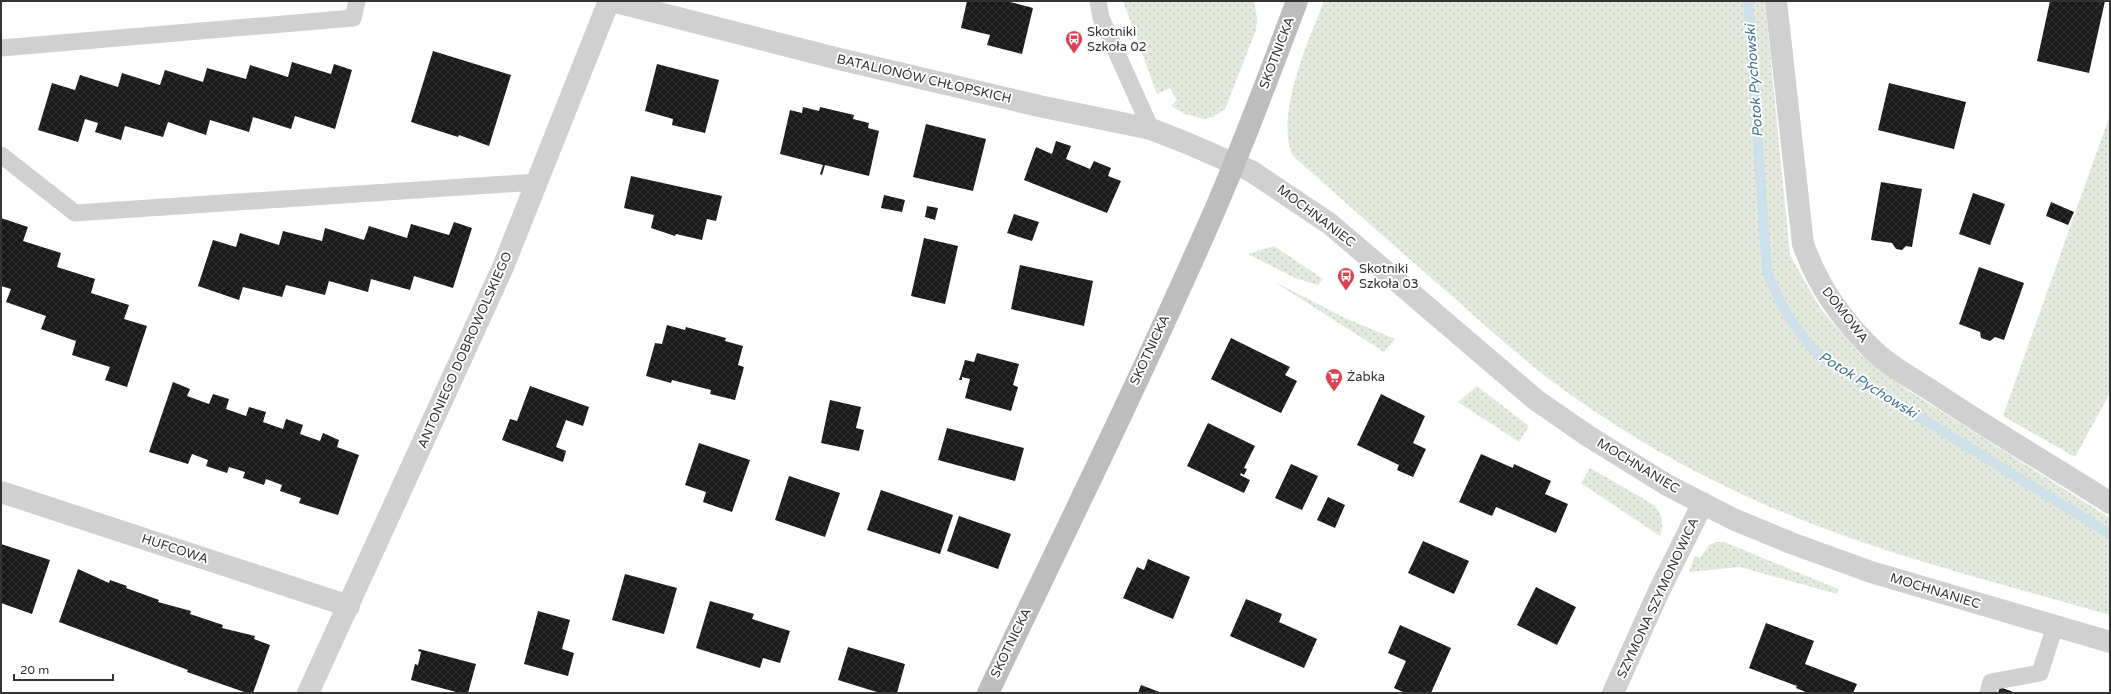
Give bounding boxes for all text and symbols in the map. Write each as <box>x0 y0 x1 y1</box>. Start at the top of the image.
street label: SKOTNICKA <box>1256 14 1298 91</box>
water label: Potok Pychowski <box>1741 23 1766 138</box>
place label: Skotniki Szkoła 02 <box>1087 24 1147 55</box>
bus stop icon: Skotniki Szkoła 02 <box>1064 29 1084 54</box>
street label: BATALIONÓW CHŁOPSKICH <box>835 51 1013 107</box>
street label: MOCHNANIEC <box>1274 181 1358 251</box>
street label: ANTONIEGO DOBROWOLSKIEGO <box>414 249 516 451</box>
place label: Skotniki Szkoła 03 <box>1359 261 1419 292</box>
bus stop icon: Skotniki Szkoła 03 <box>1336 266 1356 291</box>
street label: DOMOWA <box>1818 284 1872 346</box>
street label: SKOTNICKA <box>1127 312 1173 388</box>
water label: Potok Pychowski <box>1816 348 1922 423</box>
supermarket icon: Żabka <box>1324 367 1344 392</box>
place label: Żabka <box>1347 369 1385 385</box>
street label: MOCHNANIEC <box>1594 435 1682 497</box>
street label: SZYMONA SZYMONOWICA <box>1614 515 1702 681</box>
street label: HUFCOWA <box>139 531 211 567</box>
street label: MOCHNANIEC <box>1888 570 1982 612</box>
street label: SKOTNICKA <box>987 605 1035 681</box>
scale bar <box>14 656 113 682</box>
text: 20 m <box>20 663 49 677</box>

